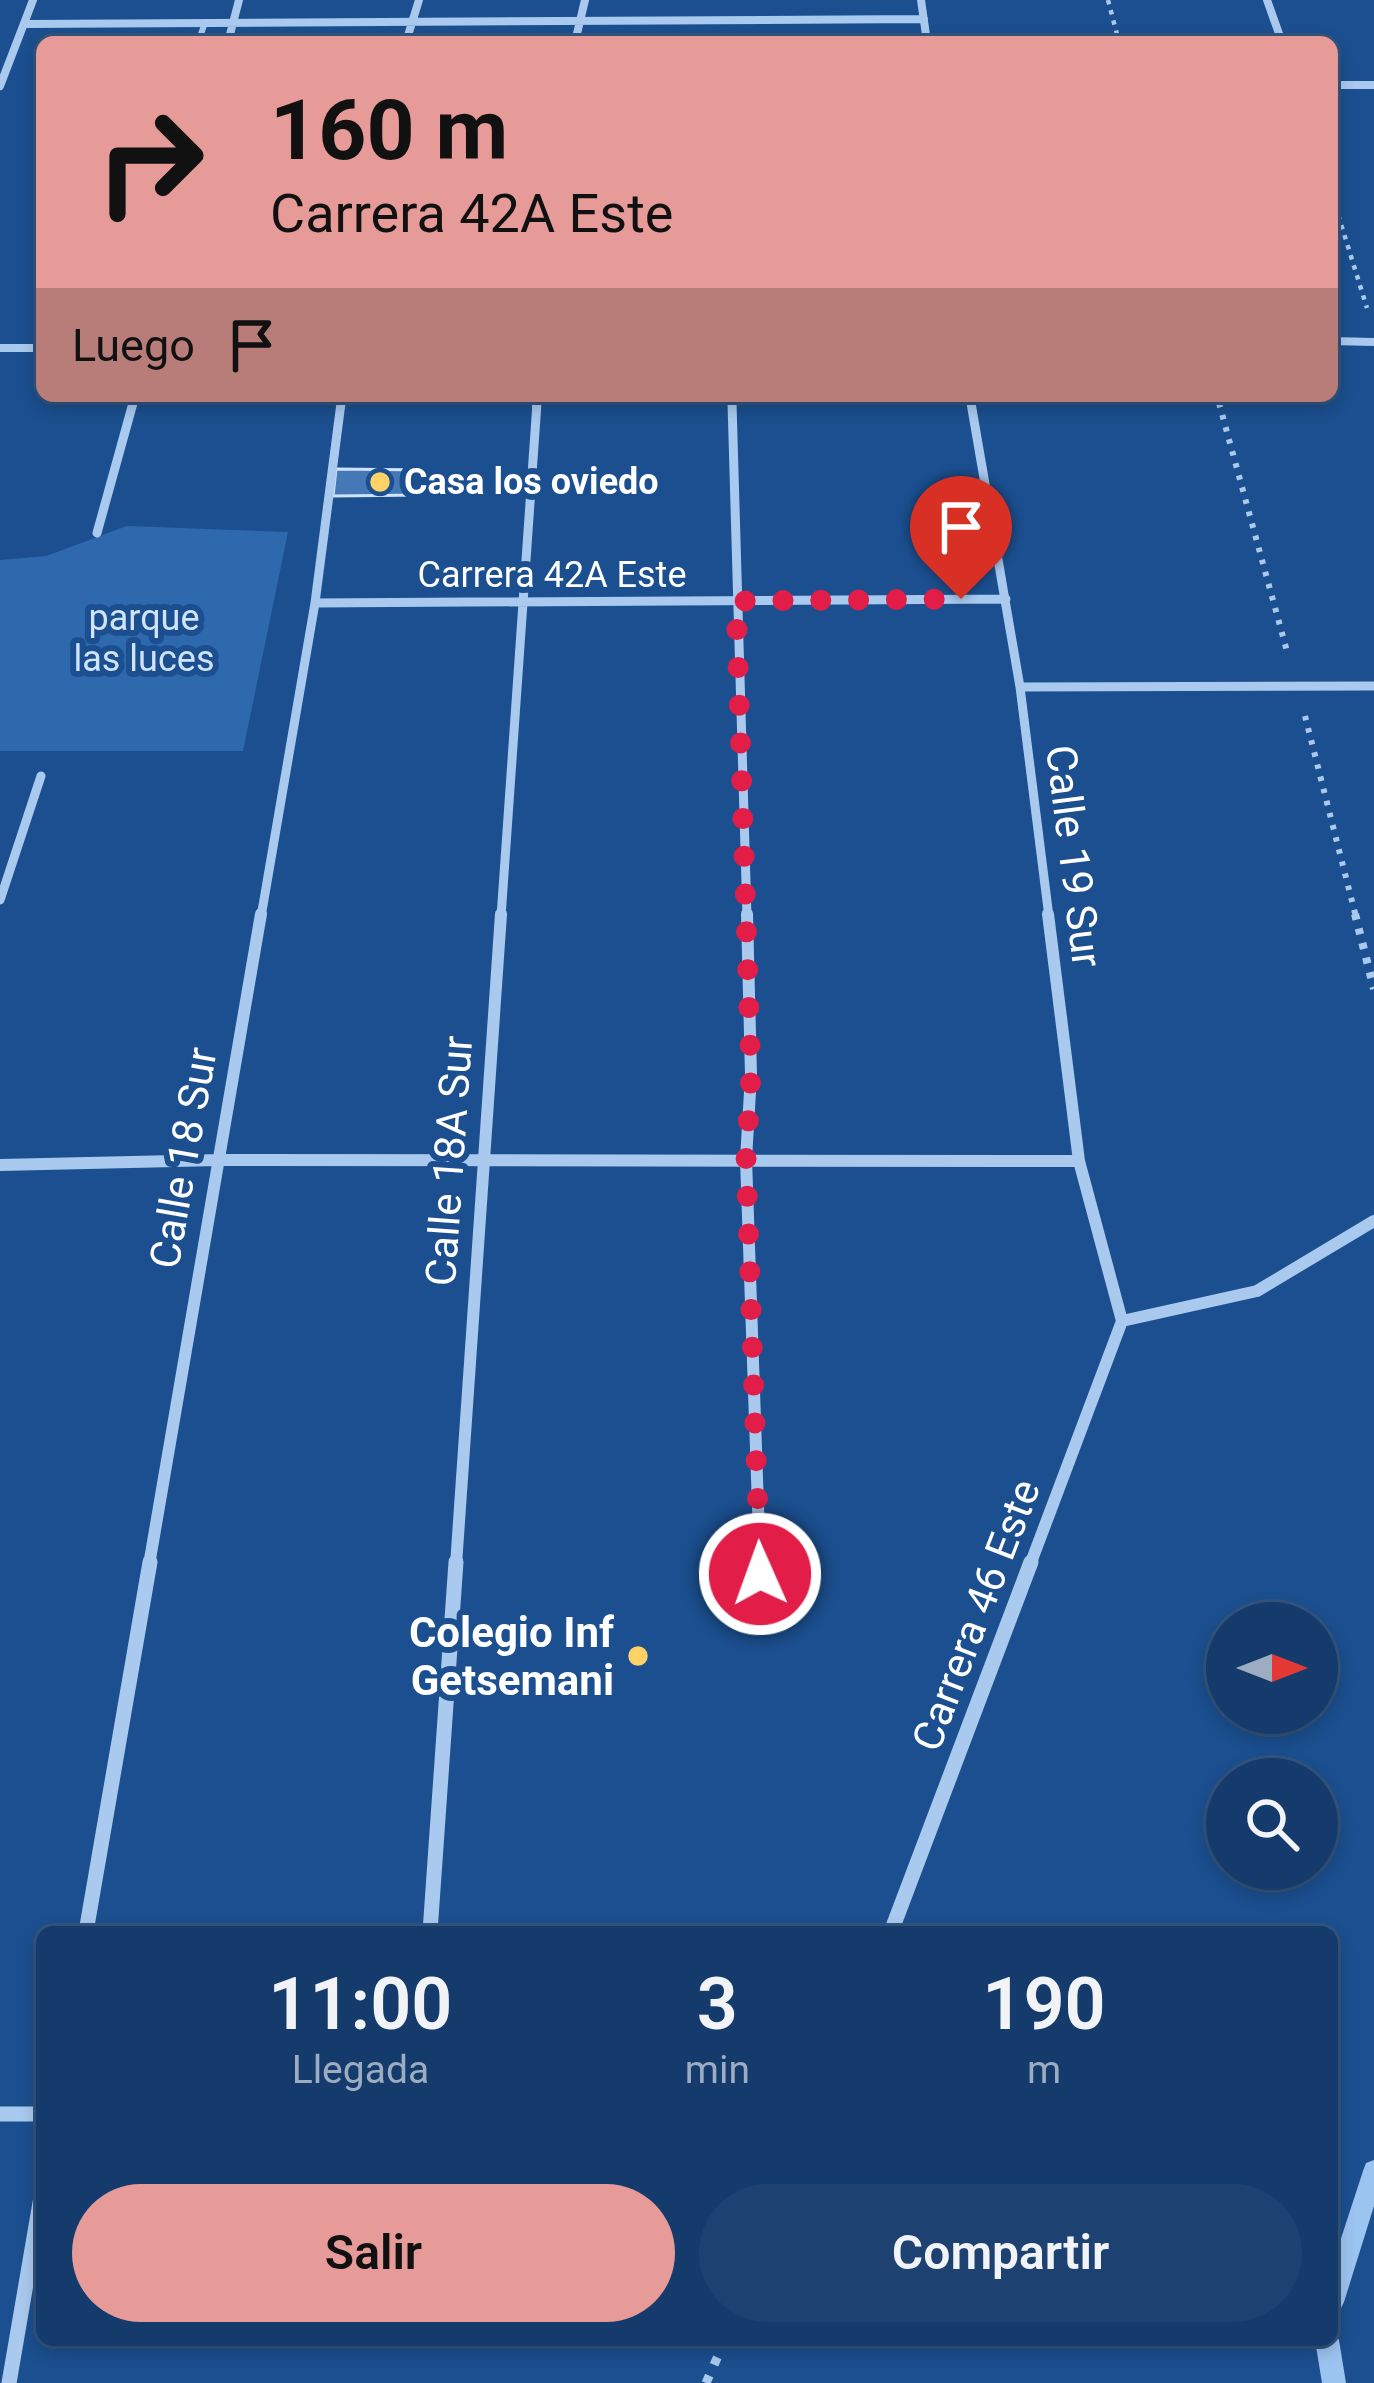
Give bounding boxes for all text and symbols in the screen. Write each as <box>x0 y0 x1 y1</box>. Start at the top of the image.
text: 160 m <box>270 81 508 180</box>
icon: right <box>72 84 228 240</box>
text: Carrera 42A Este <box>270 182 673 245</box>
icon: arrive <box>219 312 285 378</box>
text: Luego <box>72 319 195 372</box>
place label: Casa los oviedo <box>404 461 659 503</box>
marker: Casa los oviedo <box>367 469 393 495</box>
pin <box>910 476 1012 599</box>
icon: arrive <box>928 494 994 560</box>
street label: Carrera 42A Este <box>418 554 686 596</box>
park label: parque las luces <box>74 597 214 680</box>
street label: Calle 19 Sur <box>1036 742 1112 970</box>
street label: Calle 18A Sur <box>416 1034 482 1288</box>
street label: Calle 18 Sur <box>139 1044 227 1272</box>
street label: Carrera 46 Este <box>902 1473 1050 1757</box>
position arrow <box>697 1511 823 1637</box>
north arrow <box>1206 1602 1338 1734</box>
map controls <box>1206 1602 1338 1890</box>
place label: Colegio Inf Getsemani <box>409 1608 615 1705</box>
marker: Colegio Inf Getsemani <box>625 1643 651 1669</box>
button: search <box>1206 1758 1338 1890</box>
text: 11:00 <box>268 1962 452 2047</box>
text: 3 <box>697 1962 738 2047</box>
text: 190 <box>982 1962 1106 2047</box>
text: Llegada <box>292 2047 429 2093</box>
text: min <box>685 2047 750 2093</box>
text: m <box>1027 2047 1061 2093</box>
button: Salir <box>72 2184 675 2322</box>
button: Compartir <box>699 2184 1302 2322</box>

